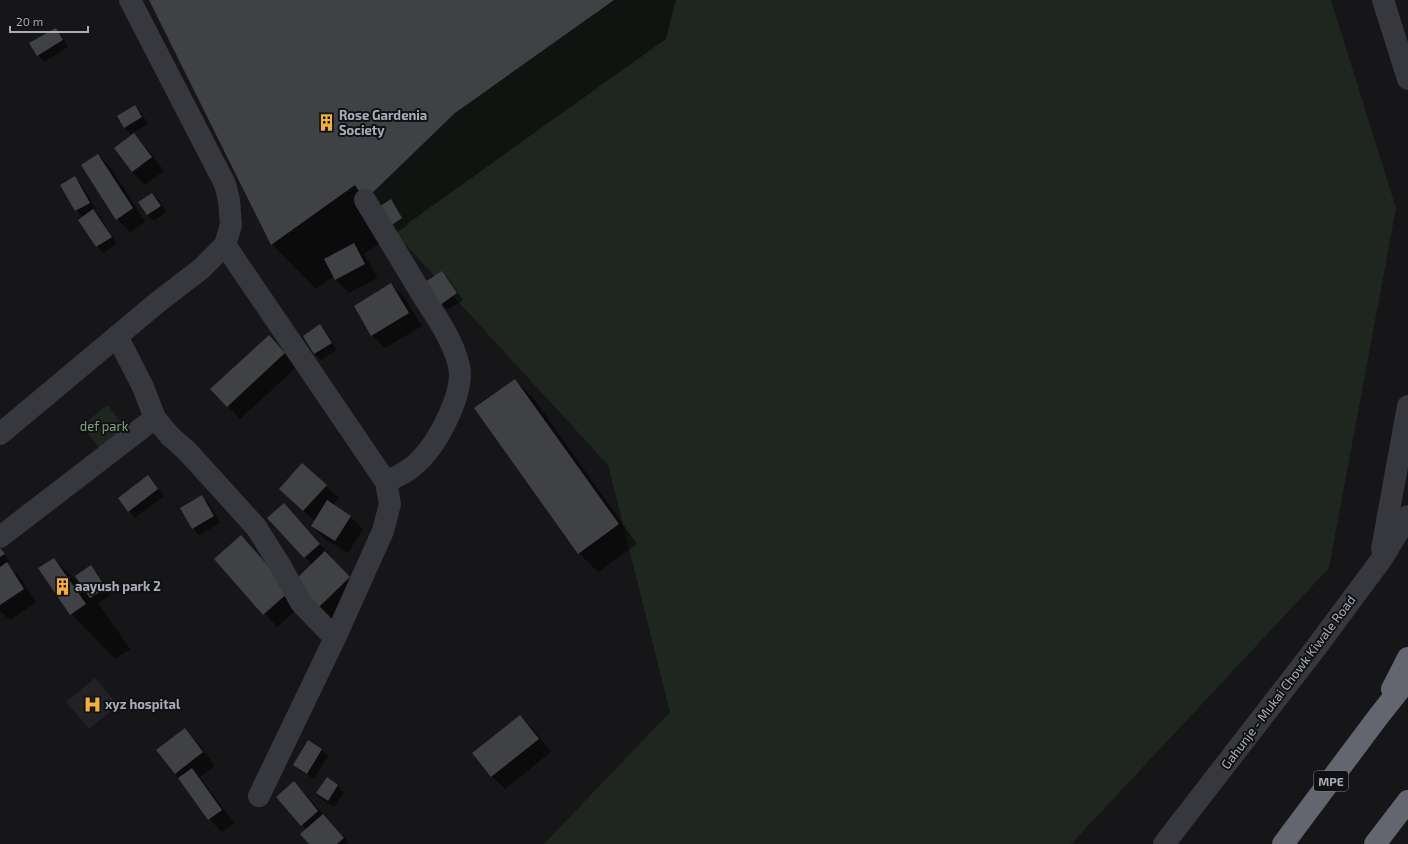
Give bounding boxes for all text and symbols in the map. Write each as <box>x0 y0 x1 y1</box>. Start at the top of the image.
scale bar <box>10 8 88 34</box>
text: 20 m <box>16 14 43 28</box>
place label: Rose Gardenia Society <box>339 107 427 138</box>
building icon: Rose Gardenia Society <box>316 112 336 132</box>
park label: def park <box>80 418 129 434</box>
building icon: aayush park 2 <box>52 576 72 596</box>
place label: aayush park 2 <box>75 578 161 594</box>
street label: Gahunje - Mukai Chowk Kiwale Road <box>1217 592 1359 772</box>
hospital icon: xyz hospital <box>82 694 102 714</box>
place label: xyz hospital <box>105 696 181 712</box>
road number: MPE <box>1314 771 1348 791</box>

